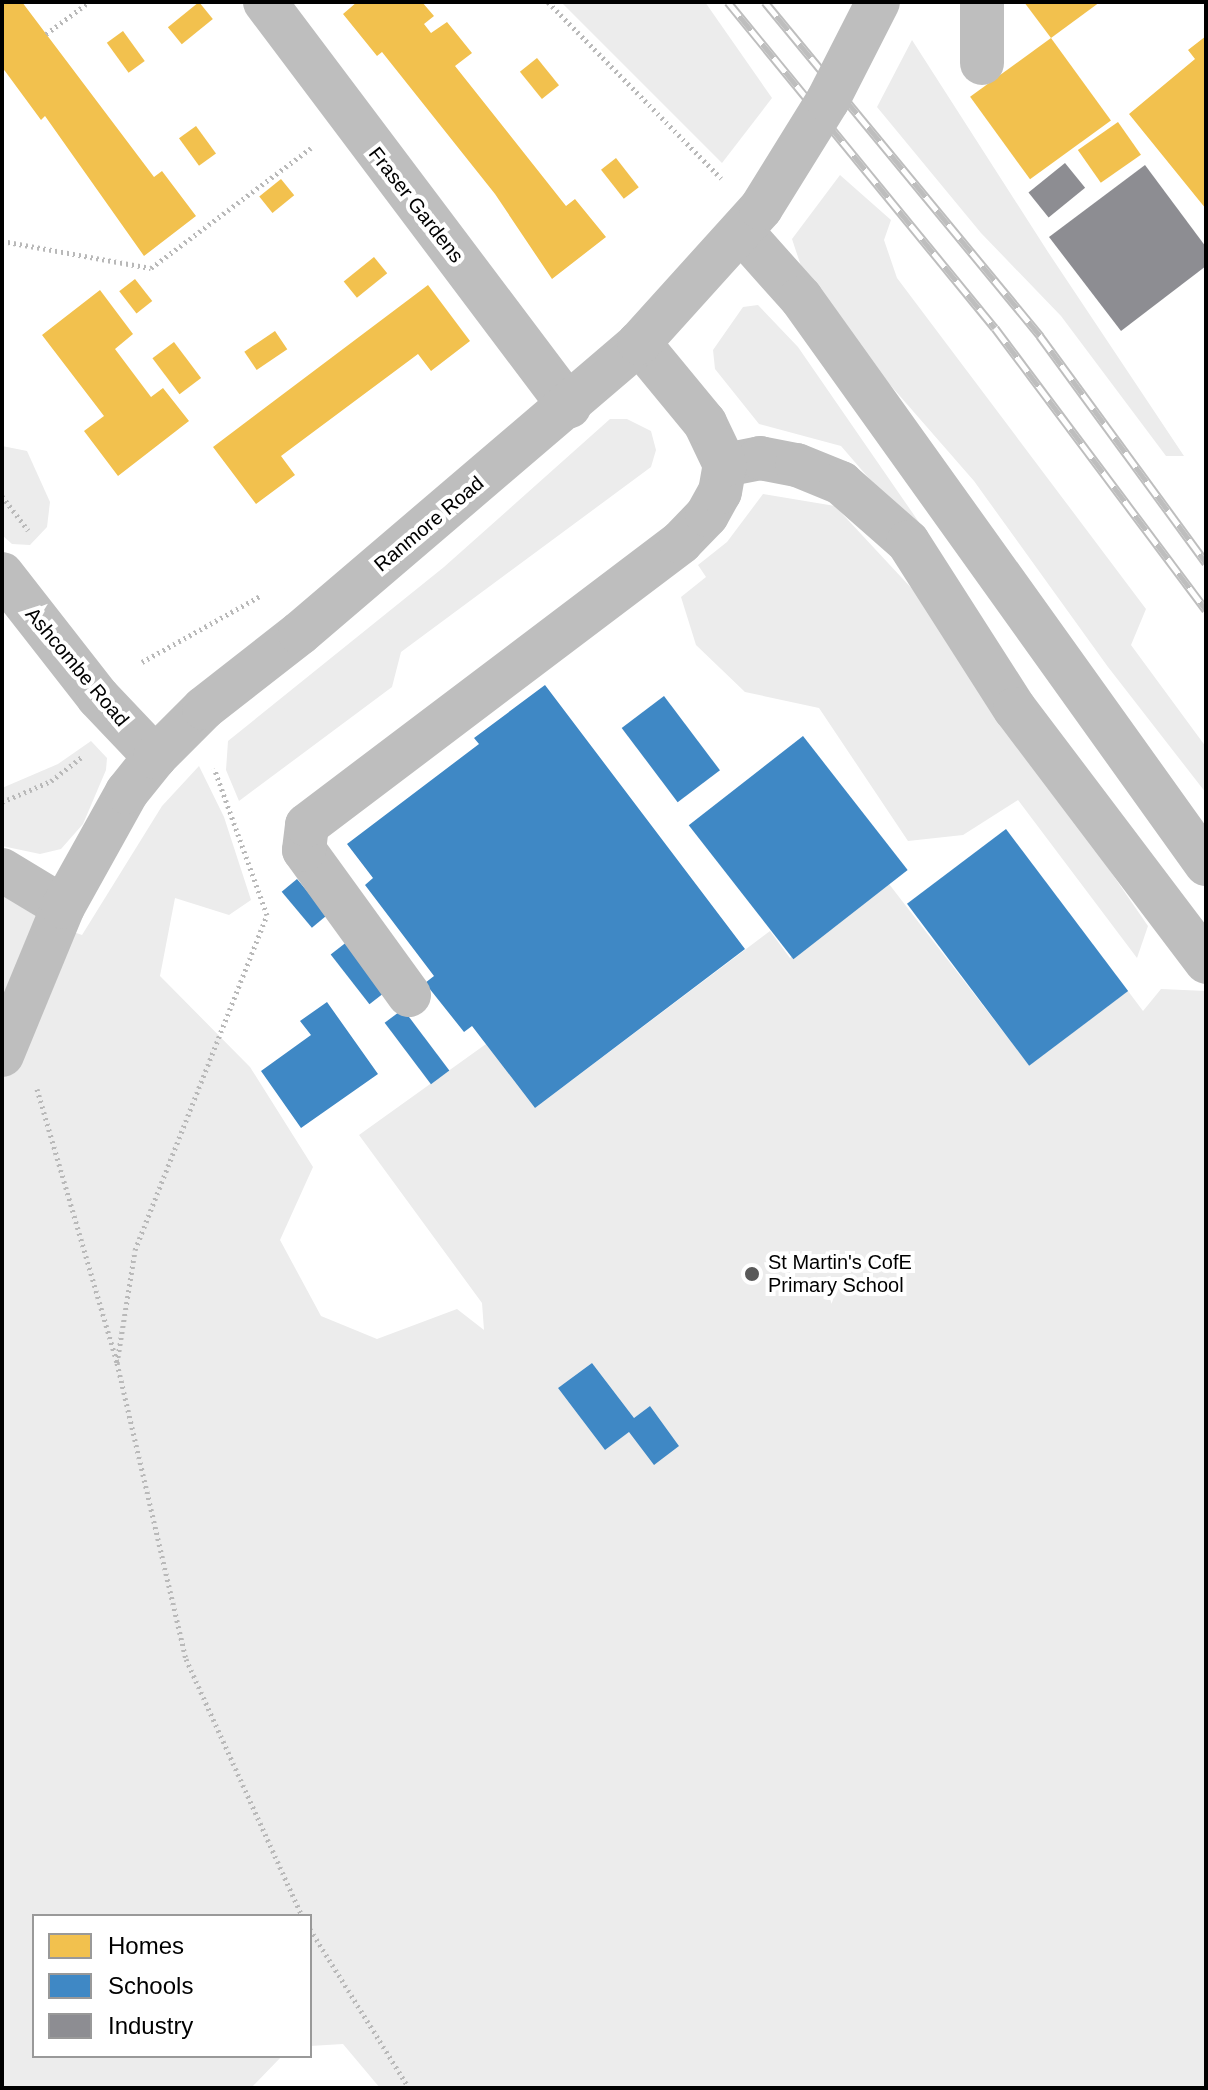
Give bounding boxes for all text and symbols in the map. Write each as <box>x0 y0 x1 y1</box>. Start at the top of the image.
street label: Fraser Gardens <box>363 142 469 268</box>
street label: Ranmore Road <box>369 471 489 577</box>
street label: Ashcombe Road <box>20 603 134 731</box>
place label: St Martin's CofE Primary School <box>768 1250 912 1297</box>
marker: St Martin's CofE Primary School <box>743 1265 761 1283</box>
legend <box>32 1914 312 2058</box>
text: Homes <box>108 1932 184 1959</box>
text: Schools <box>108 1972 193 1999</box>
text: Industry <box>108 2012 193 2039</box>

